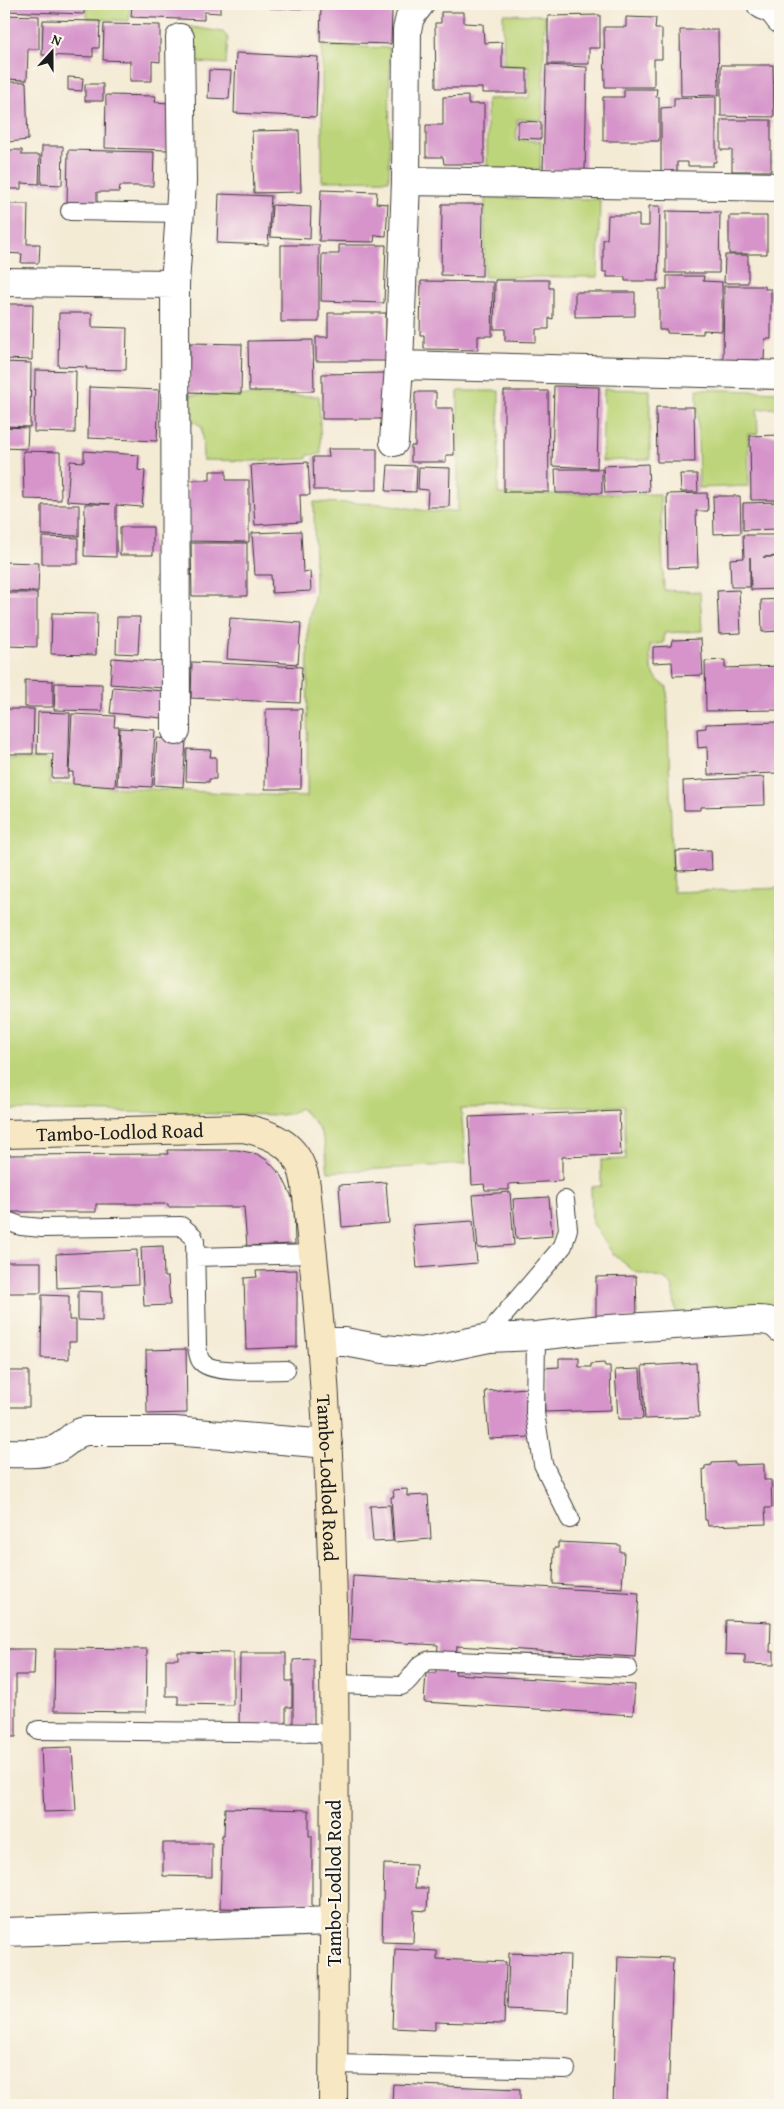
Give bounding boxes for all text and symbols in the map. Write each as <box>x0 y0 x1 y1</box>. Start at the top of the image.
north arrow <box>28 28 78 78</box>
text: N <box>49 29 65 51</box>
street label: Tambo-Lodlod Road <box>36 1114 204 1148</box>
street label: Tambo-Lodlod Road <box>310 1394 346 1562</box>
street label: Tambo-Lodlod Road <box>319 1799 348 1967</box>

